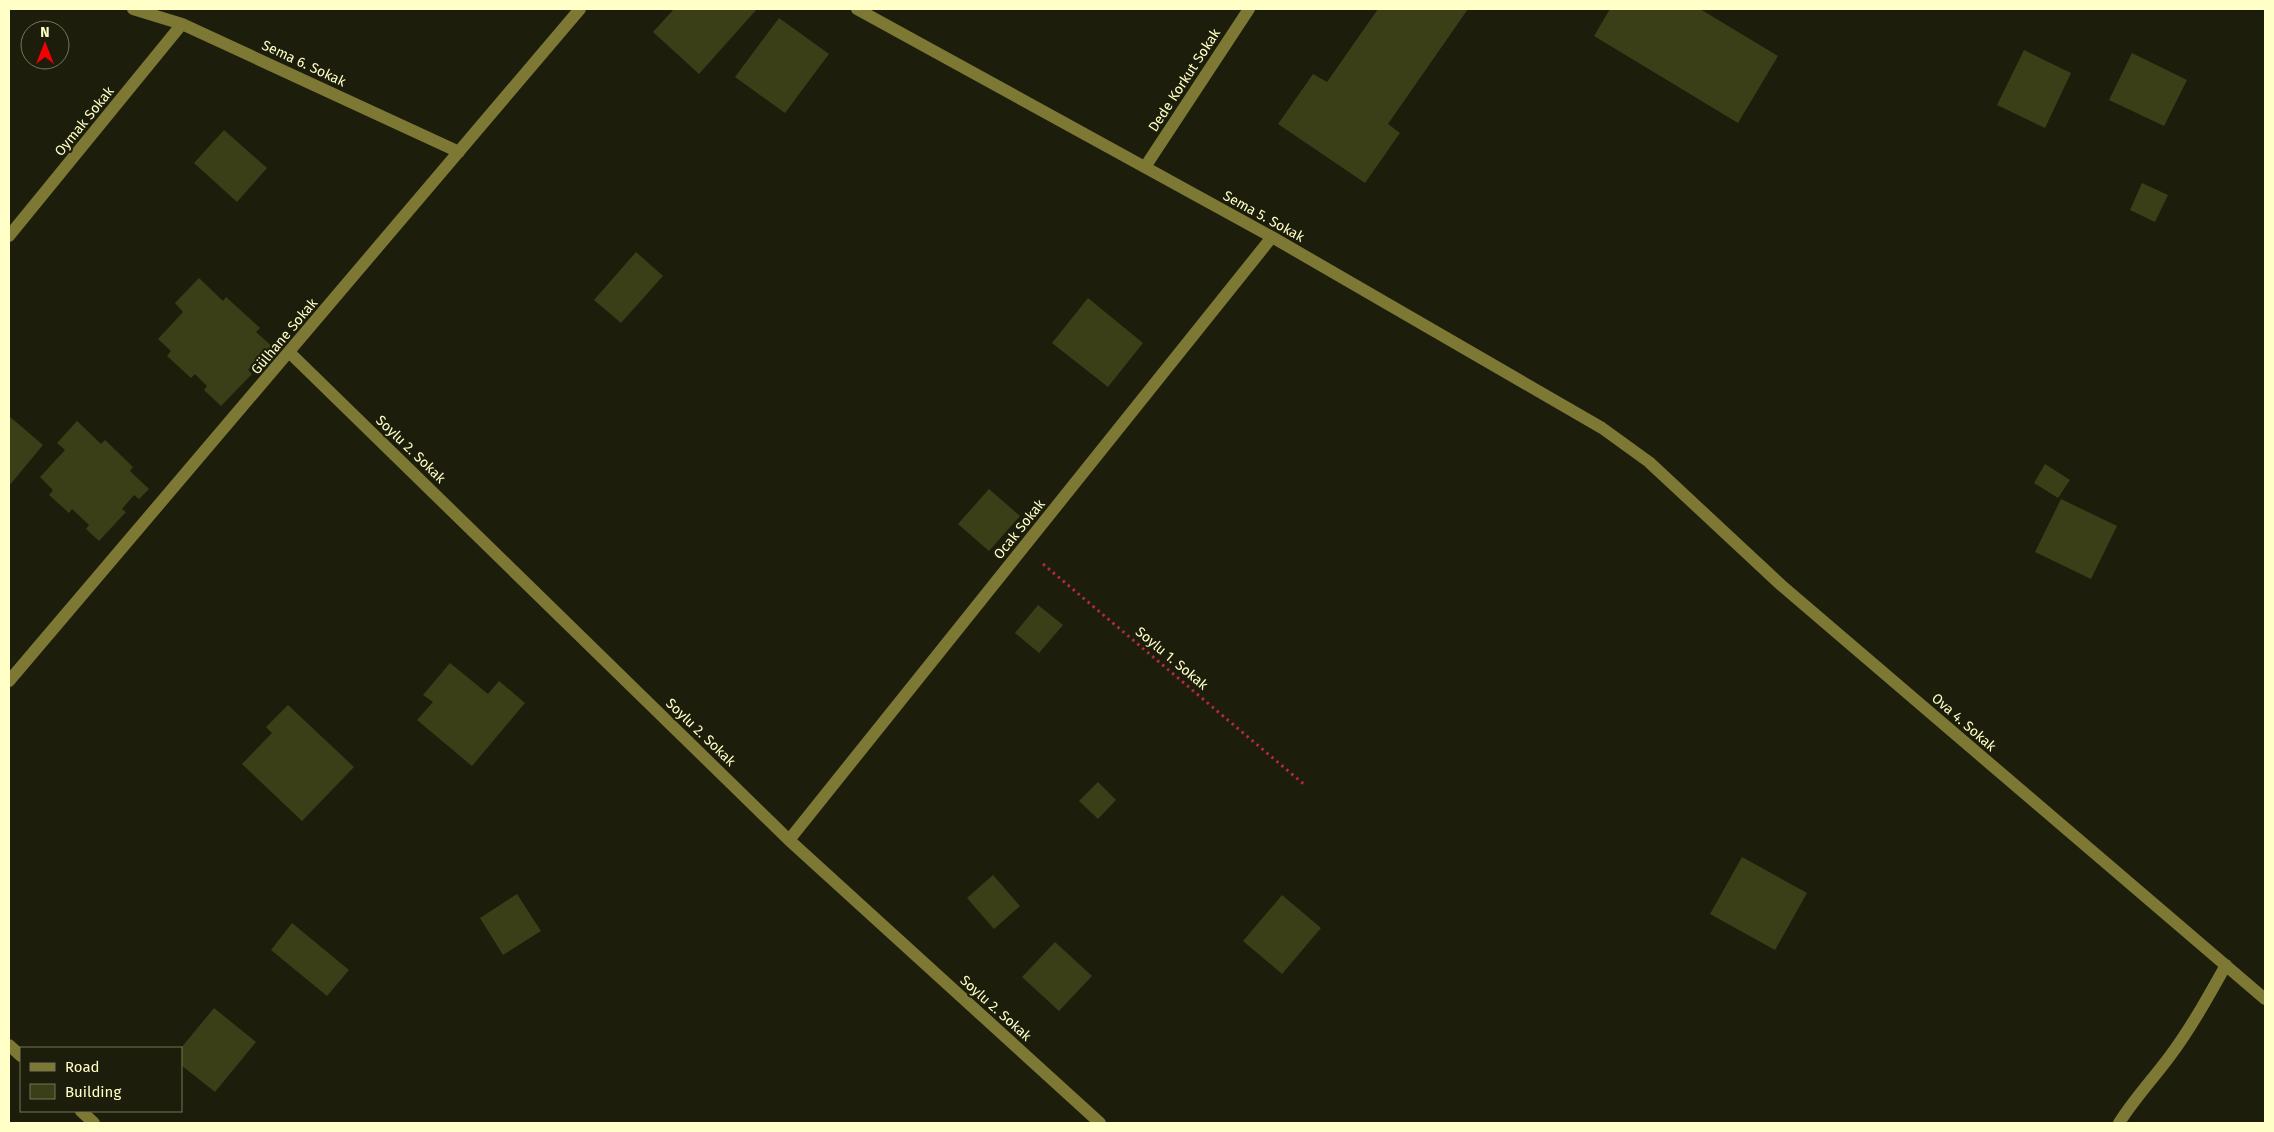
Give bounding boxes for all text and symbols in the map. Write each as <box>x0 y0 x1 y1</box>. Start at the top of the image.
north arrow <box>20 20 70 70</box>
text: N <box>40 24 50 41</box>
street label: Dede Korkut Sokak <box>1145 25 1225 135</box>
street label: Sema 6. Sokak <box>259 37 349 91</box>
street label: Oymak Sokak <box>51 82 118 160</box>
street label: Sema 5. Sokak <box>1220 187 1308 246</box>
street label: Gülhane Sokak <box>248 294 322 378</box>
street label: Soylu 2. Sokak <box>372 412 450 487</box>
street label: Ocak Sokak <box>990 495 1049 563</box>
street label: Soylu 1. Sokak <box>1132 623 1212 694</box>
street label: Ova 4. Sokak <box>1928 690 2000 755</box>
street label: Soylu 2. Sokak <box>662 695 740 770</box>
street label: Soylu 2. Sokak <box>956 972 1035 1045</box>
legend <box>20 1047 182 1112</box>
text: Road <box>65 1058 100 1076</box>
text: Building <box>65 1083 121 1101</box>

